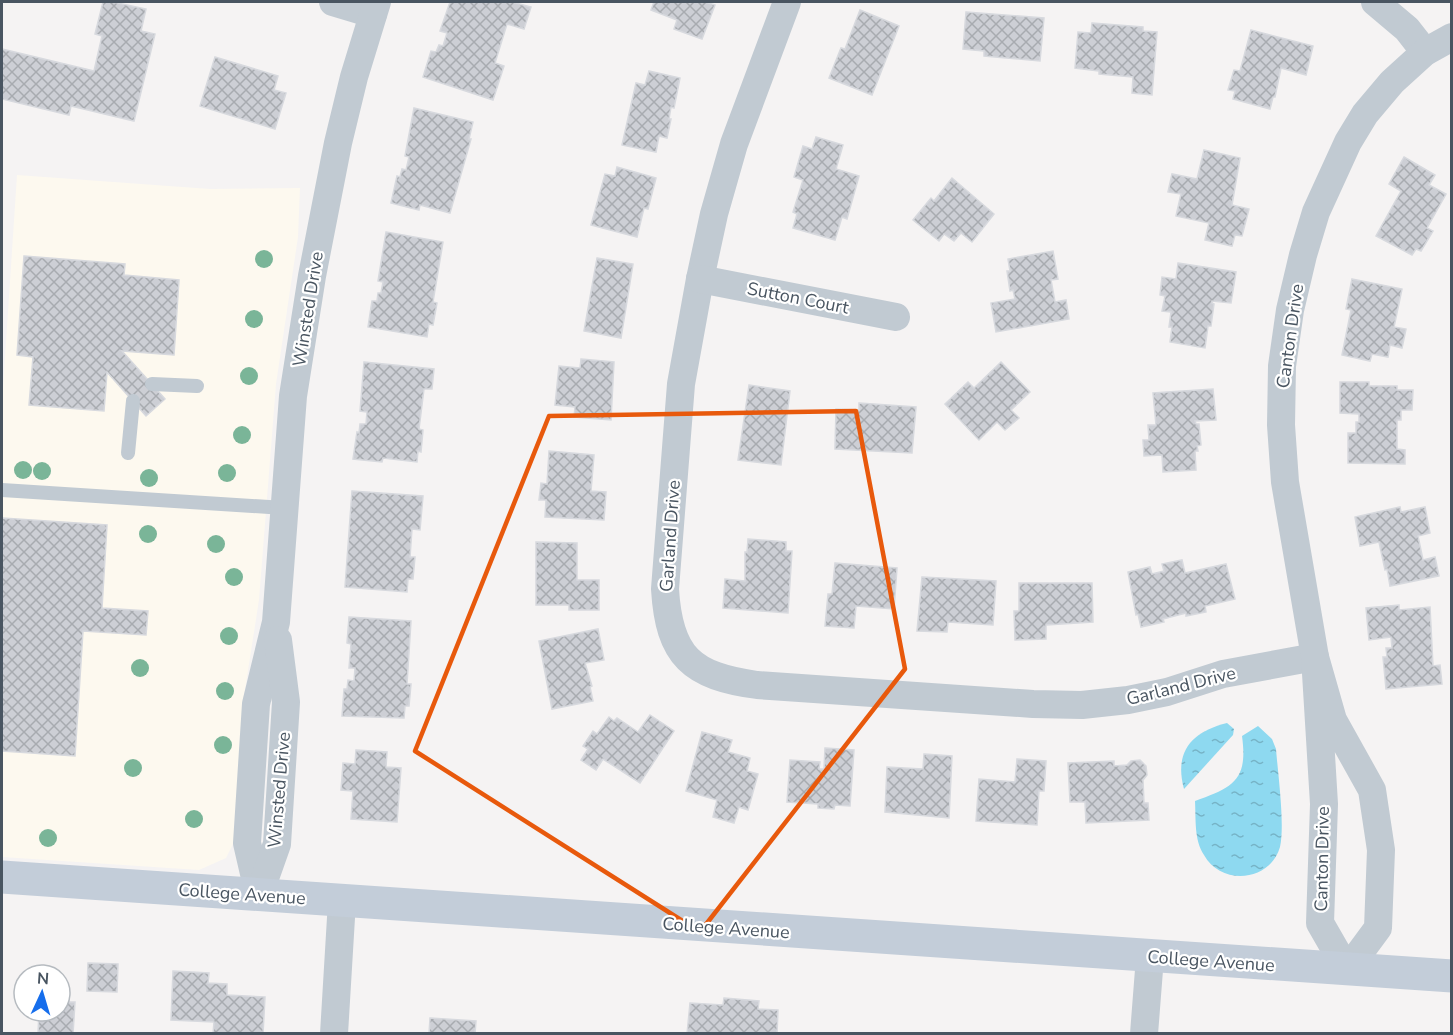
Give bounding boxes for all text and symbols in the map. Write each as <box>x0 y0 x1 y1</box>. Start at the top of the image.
street label: Winsted Drive <box>287 250 329 368</box>
street label: Sutton Court <box>745 276 852 320</box>
street label: Canton Drive <box>1271 282 1309 390</box>
street label: Garland Drive <box>654 479 686 593</box>
street label: Garland Drive <box>1124 661 1238 711</box>
street label: Winsted Drive <box>262 731 296 849</box>
street label: Canton Drive <box>1309 806 1335 912</box>
street label: College Avenue <box>177 878 307 910</box>
street label: College Avenue <box>661 912 791 944</box>
street label: College Avenue <box>1146 945 1276 977</box>
north arrow <box>12 963 72 1023</box>
text: N <box>36 968 50 990</box>

